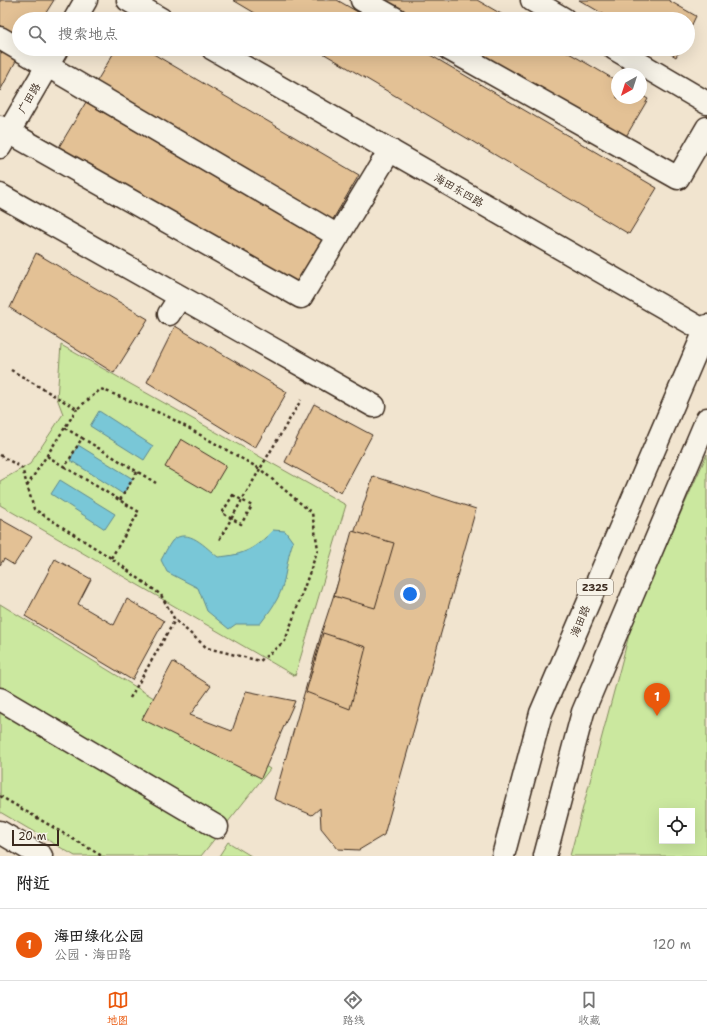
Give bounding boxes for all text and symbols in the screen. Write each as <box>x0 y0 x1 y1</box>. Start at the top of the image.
search box <box>12 12 695 56</box>
icon: search <box>26 23 48 45</box>
text: 搜索地点 <box>58 24 118 44</box>
north arrow <box>611 68 647 104</box>
street label: 广田路 <box>15 80 44 116</box>
street label: 海田东四路 <box>431 170 486 211</box>
road number: Z325 <box>577 579 613 595</box>
your location <box>400 584 420 604</box>
street label: 海田路 <box>567 603 594 639</box>
pin: 1 <box>644 683 670 716</box>
map controls <box>659 808 695 844</box>
button: locate <box>659 808 695 844</box>
scale bar <box>12 828 59 847</box>
text: 20 m <box>18 829 46 844</box>
text: 附近 <box>16 872 50 894</box>
text: 海田绿化公园 <box>54 926 144 946</box>
text: 1 <box>26 936 32 953</box>
text: 120 m <box>653 936 691 953</box>
text: 公园 · 海田路 <box>54 946 132 963</box>
tab: 地图 <box>107 989 129 1028</box>
tab: 路线 <box>342 989 364 1028</box>
tab: 收藏 <box>578 989 600 1028</box>

